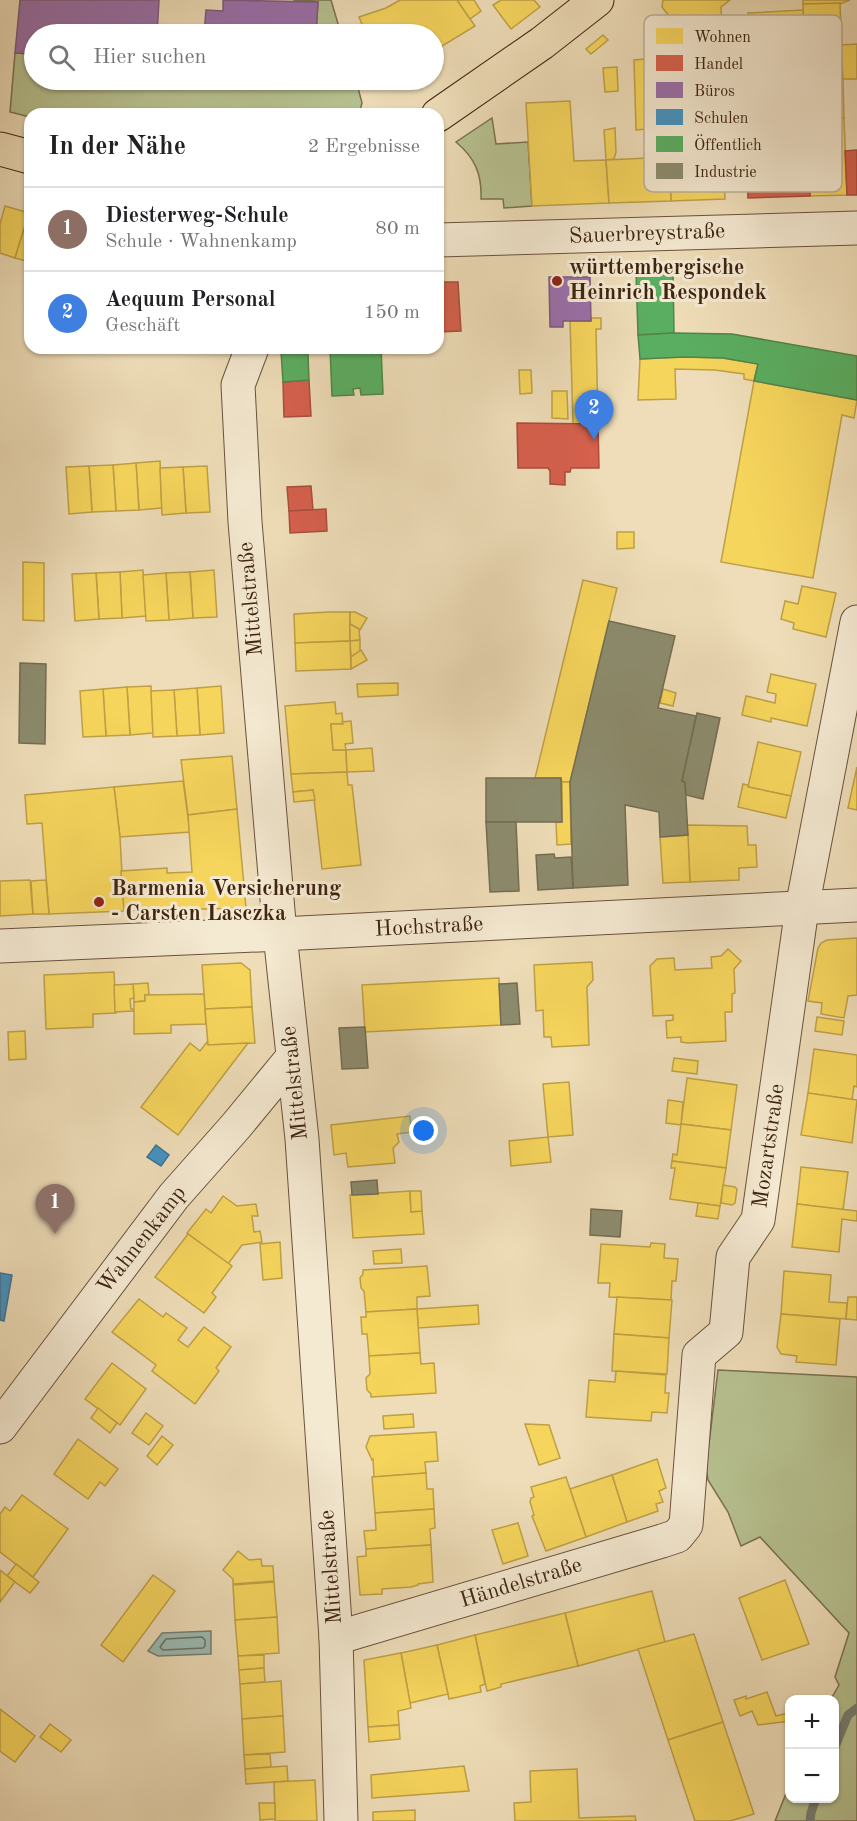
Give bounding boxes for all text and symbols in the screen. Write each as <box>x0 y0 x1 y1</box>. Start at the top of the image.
legend <box>644 15 842 192</box>
search box <box>24 24 444 90</box>
text: Wohnen <box>694 30 751 46</box>
icon: search <box>45 41 78 74</box>
text: Hier suchen <box>93 46 206 68</box>
text: Handel <box>694 57 743 73</box>
text: Büros <box>694 84 735 100</box>
text: Schulen <box>694 111 749 127</box>
text: In der Nähe <box>48 134 186 160</box>
text: Öffentlich <box>694 134 762 154</box>
text: 2 Ergebnisse <box>308 137 420 157</box>
text: Industrie <box>694 165 757 181</box>
text: Diesterweg-Schule <box>105 205 289 227</box>
text: 1 <box>62 219 73 239</box>
text: 80 m <box>375 219 420 239</box>
street label: Sauerbreystraße <box>569 220 725 248</box>
text: Schule · Wahnenkamp <box>105 232 297 252</box>
place label: württembergische Heinrich Respondek <box>569 257 767 304</box>
marker: württembergische Heinrich Respondek <box>550 274 564 288</box>
text: Aequum Personal <box>105 289 276 311</box>
text: 2 <box>62 303 73 323</box>
text: 150 m <box>364 303 420 323</box>
text: Geschäft <box>105 316 180 336</box>
pin: 2 <box>574 390 614 440</box>
street label: Mittelstraße <box>235 541 267 657</box>
place label: Barmenia Versicherung - Carsten Lasczka <box>111 878 341 925</box>
marker: Barmenia Versicherung - Carsten Lasczka <box>92 895 106 909</box>
street label: Hochstraße <box>374 913 484 941</box>
street label: Mittelstraße <box>278 1025 312 1141</box>
street label: Mozartstraße <box>749 1082 789 1210</box>
your location <box>409 1116 438 1145</box>
street label: Wahnenkamp <box>93 1182 191 1298</box>
pin: 1 <box>36 1184 74 1234</box>
street label: Mittelstraße <box>316 1509 346 1625</box>
street label: Händelstraße <box>457 1554 585 1612</box>
map controls <box>785 1695 839 1803</box>
button: + <box>785 1695 839 1749</box>
button: − <box>785 1749 839 1803</box>

